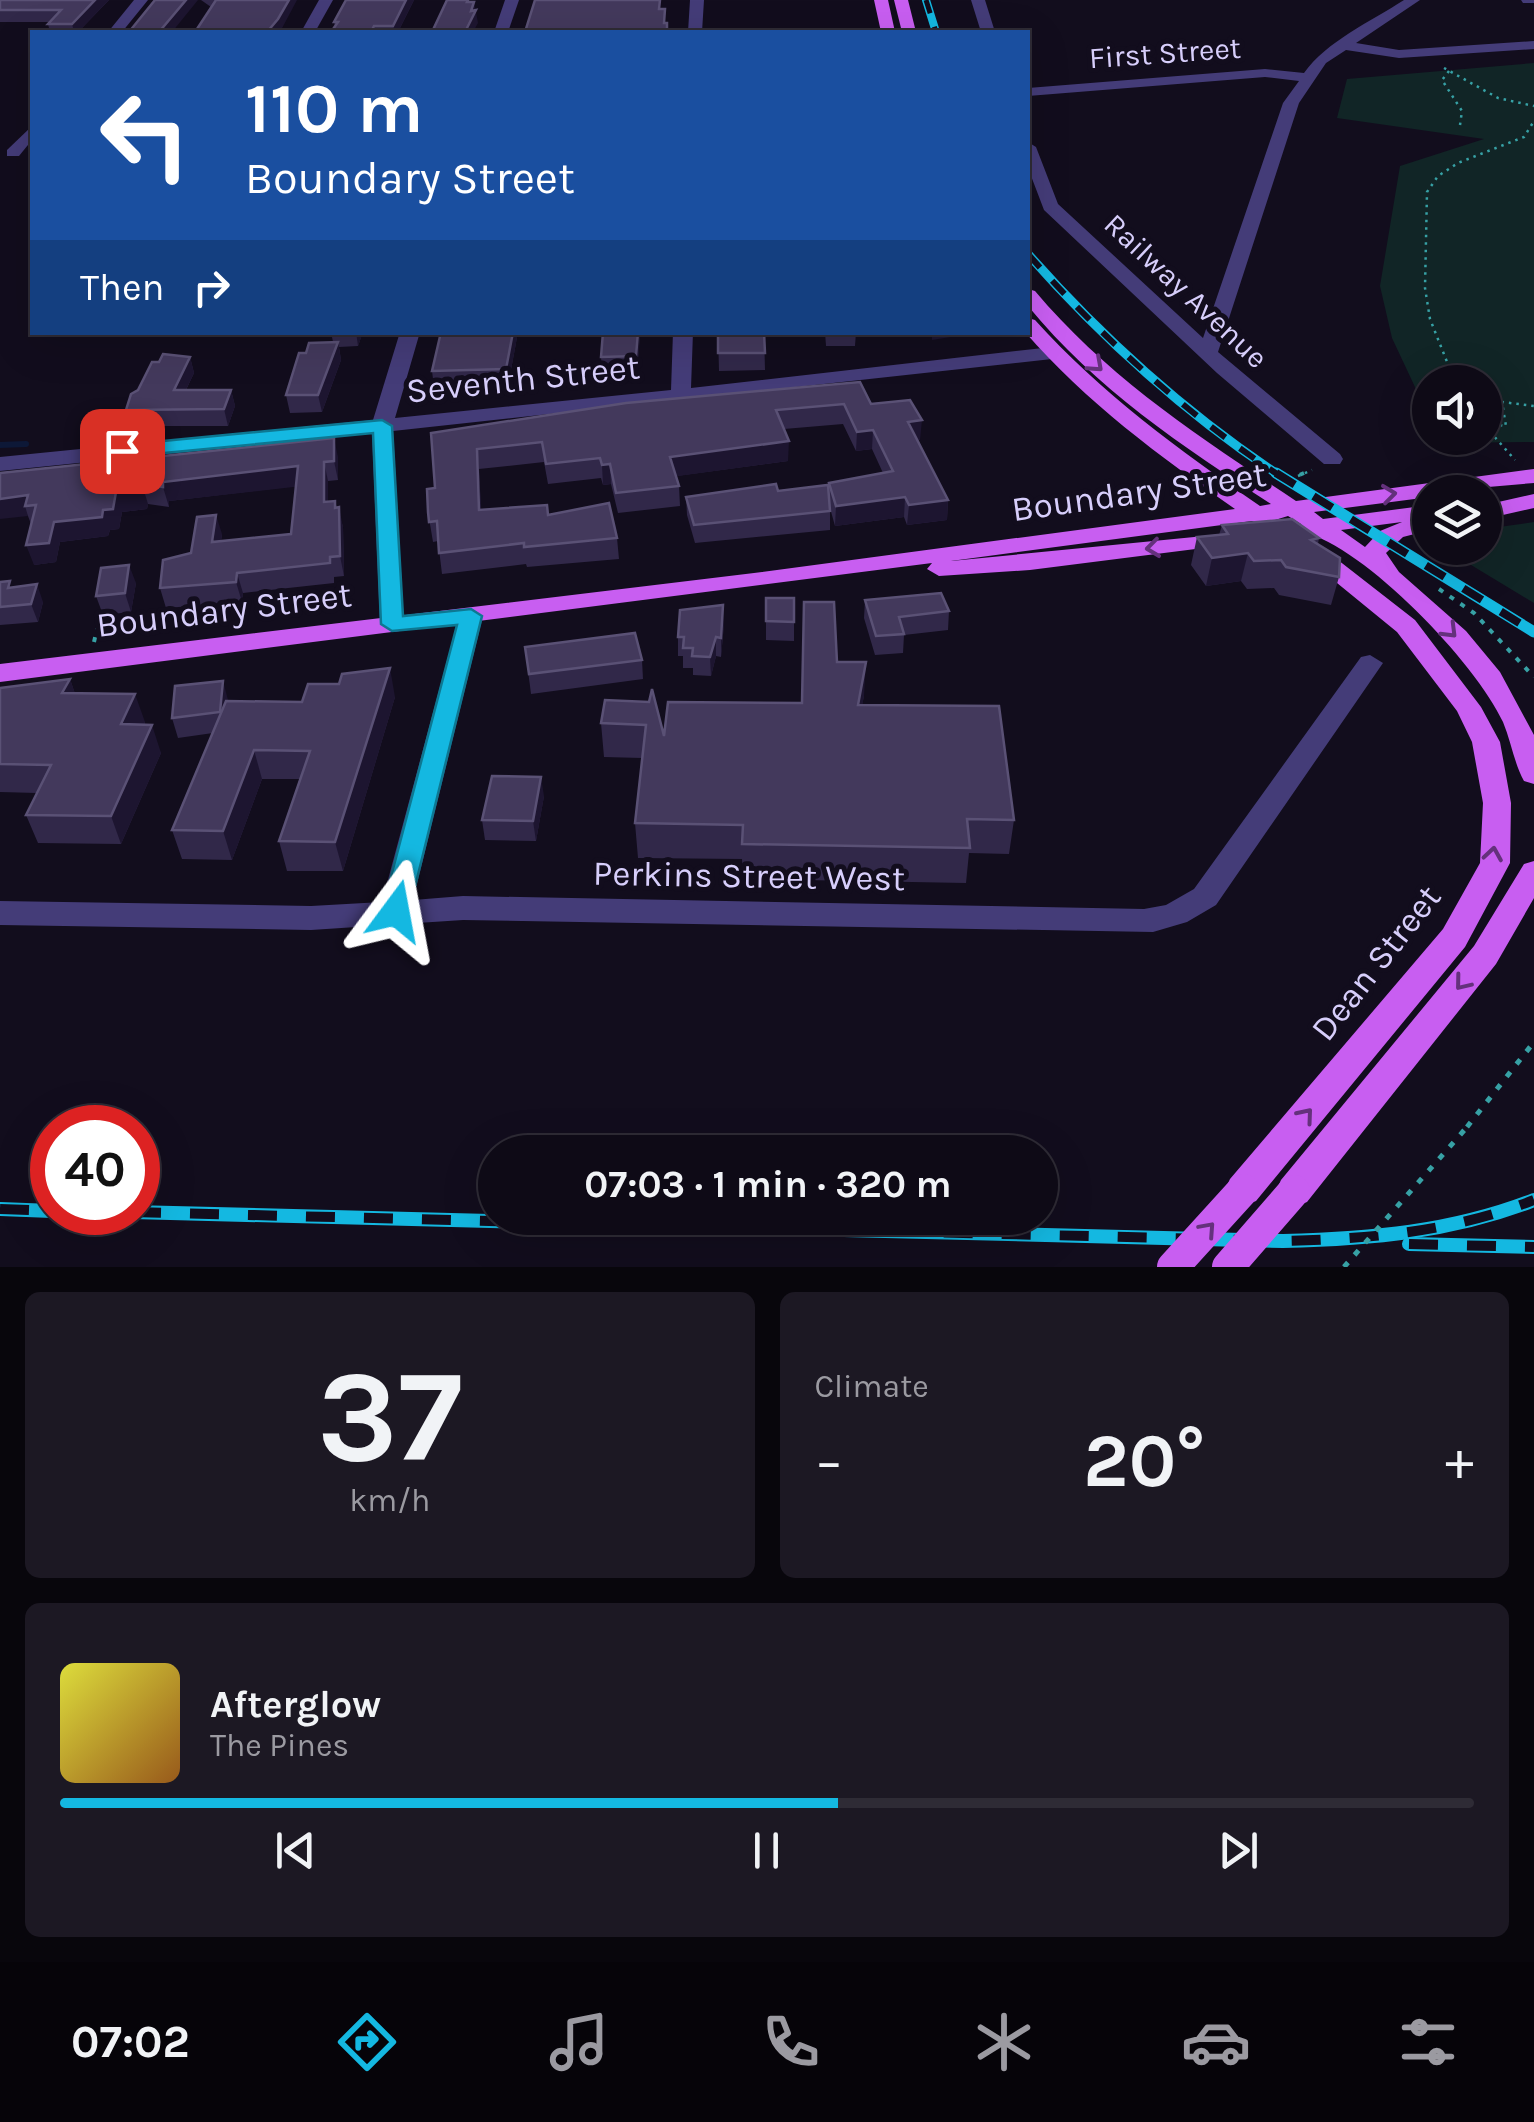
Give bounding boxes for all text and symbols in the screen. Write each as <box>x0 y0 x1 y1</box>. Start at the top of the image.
street label: First Street <box>1088 30 1242 76</box>
text: 110 m <box>245 68 423 150</box>
icon: left <box>80 70 210 200</box>
text: Boundary Street <box>245 152 575 204</box>
street label: Railway Avenue <box>1097 206 1275 376</box>
icon: right <box>184 260 239 315</box>
text: Then <box>80 265 164 310</box>
street label: Seventh Street <box>404 346 642 412</box>
one-way arrow <box>1084 353 1103 371</box>
map controls <box>1412 365 1502 565</box>
button: sound <box>1412 365 1502 455</box>
pin <box>80 409 165 494</box>
icon: arrive <box>95 424 150 479</box>
street label: Boundary Street <box>1009 454 1269 530</box>
button: layers <box>1412 475 1502 565</box>
one-way arrow <box>1382 484 1398 505</box>
one-way arrow <box>1144 537 1160 558</box>
street label: Boundary Street <box>94 574 354 646</box>
one-way arrow <box>1438 619 1456 637</box>
one-way arrow <box>1482 846 1503 862</box>
street label: Perkins Street West <box>593 853 905 899</box>
position arrow <box>344 859 448 963</box>
street label: Dean Street <box>1303 877 1449 1049</box>
one-way arrow <box>1456 972 1474 990</box>
speed limit sign: 40 <box>30 1105 160 1235</box>
one-way arrow <box>1294 1109 1312 1127</box>
text: 07:03 · 1 min · 320 m <box>584 1162 952 1207</box>
one-way arrow <box>1197 1222 1215 1241</box>
text: 37 <box>317 1341 463 1493</box>
text: Climate <box>815 1368 929 1405</box>
text: 20° <box>1083 1417 1205 1505</box>
text: − <box>815 1429 843 1493</box>
text: + <box>1445 1429 1474 1493</box>
text: km/h <box>349 1482 430 1519</box>
text: Afterglow <box>210 1682 381 1727</box>
text: The Pines <box>210 1727 349 1764</box>
icon: previous <box>268 1823 323 1878</box>
icon: pause <box>739 1823 794 1878</box>
icon: next <box>1211 1823 1266 1878</box>
icon: directions <box>332 2007 402 2077</box>
icon: music <box>544 2007 614 2077</box>
icon: phone <box>756 2007 826 2077</box>
icon: climate <box>969 2007 1039 2077</box>
icon: car <box>1181 2007 1251 2077</box>
icon: filters <box>1393 2007 1463 2077</box>
text: 07:02 <box>71 2016 190 2068</box>

